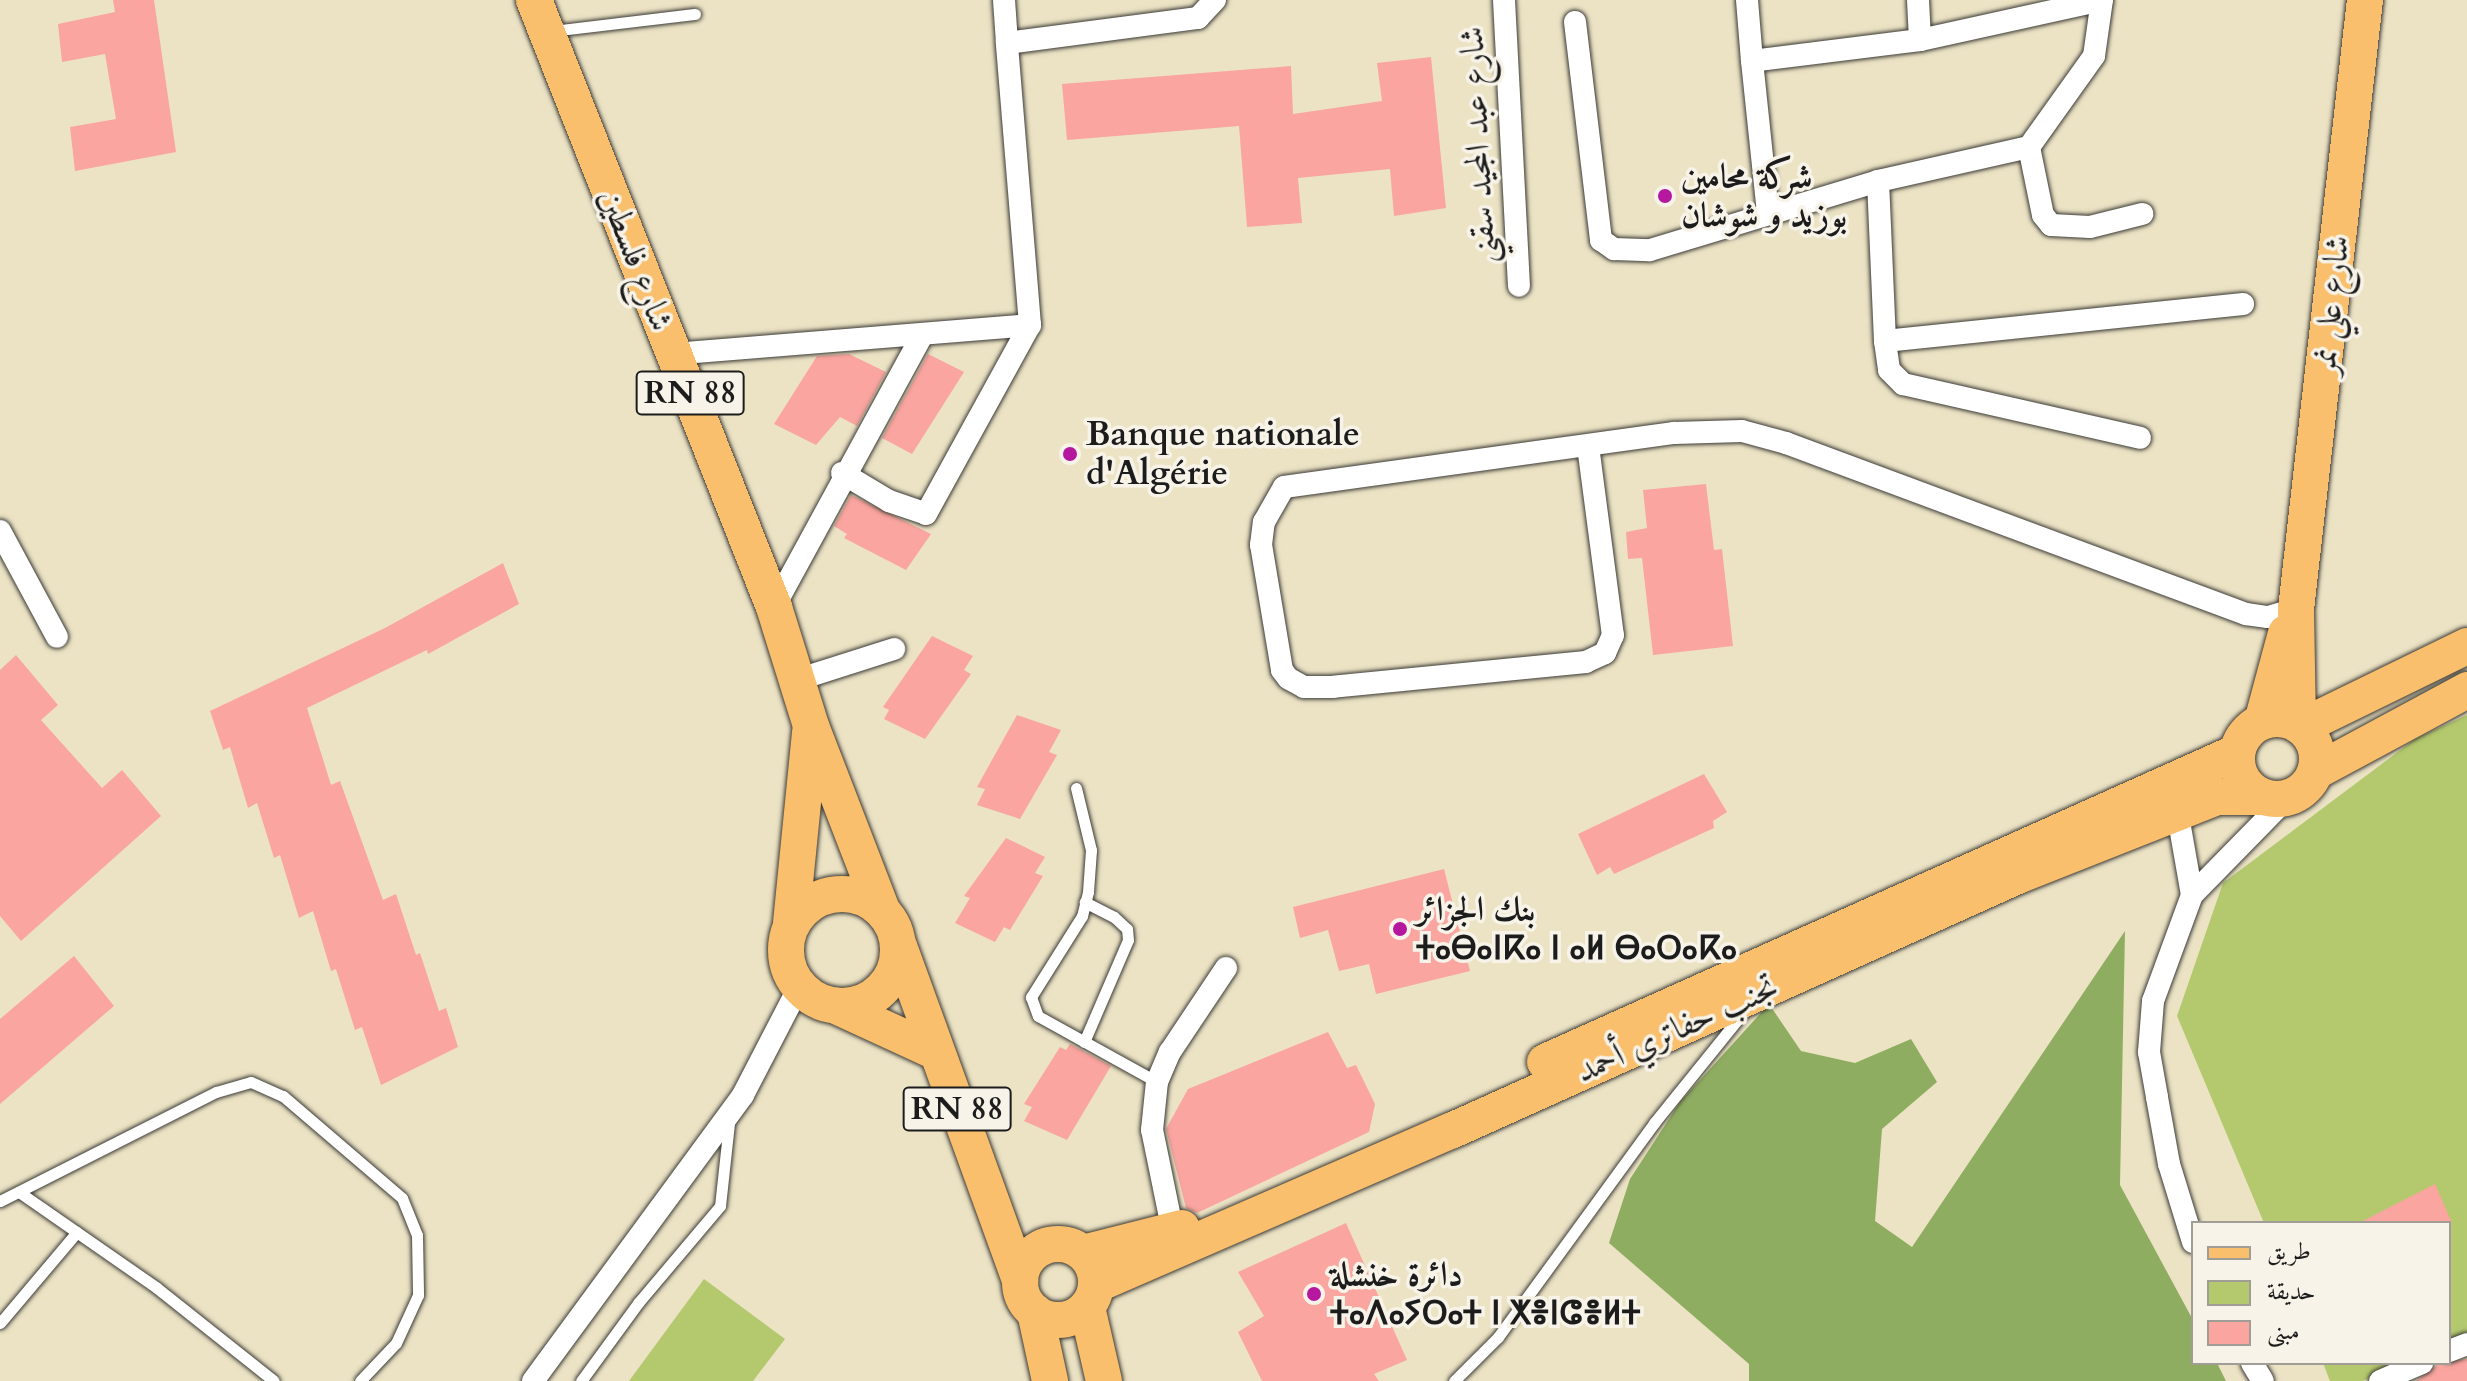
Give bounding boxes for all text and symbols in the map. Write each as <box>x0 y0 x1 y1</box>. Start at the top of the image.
street label: شارع عبد المجيد سقني <box>1451 26 1505 264</box>
place label: شركة محامين بوزيد و شوشان <box>1681 156 1847 236</box>
street label: شارع فلسطين <box>590 183 682 337</box>
marker: شركة محامين بوزيد و شوشان <box>1656 187 1674 205</box>
street label: شارع علي نمر <box>2303 233 2359 377</box>
road number: RN 88 <box>634 365 746 421</box>
place label: Banque nationale d'Algérie <box>1086 414 1360 494</box>
marker: Banque nationale d'Algérie <box>1061 445 1079 463</box>
place label: بنك الجزائر ⵜⴰⴱⴰⵏⴽⴰ ⵏ ⴰⵍ ⴱⴰⵔⴰⴽⴰ <box>1416 889 1737 968</box>
marker: بنك الجزائر ⵜⴰⴱⴰⵏⴽⴰ ⵏ ⴰⵍ ⴱⴰⵔⴰⴽⴰ <box>1391 920 1409 938</box>
street label: تجنب حفاتري أحمد <box>1570 966 1784 1092</box>
road number: RN 88 <box>901 1081 1013 1137</box>
legend <box>2191 1221 2451 1365</box>
text: طريق <box>2267 1235 2311 1268</box>
place label: دائرة خنشلة ⵜⴰⴷⴰⵢⵔⴰⵜ ⵏ ⵅⴻⵏⵛⴻⵍⵜ <box>1330 1254 1640 1334</box>
text: حديقة <box>2267 1275 2316 1308</box>
marker: دائرة خنشلة ⵜⴰⴷⴰⵢⵔⴰⵜ ⵏ ⵅⴻⵏⵛⴻⵍⵜ <box>1305 1285 1323 1303</box>
text: مبنى <box>2267 1315 2300 1348</box>

